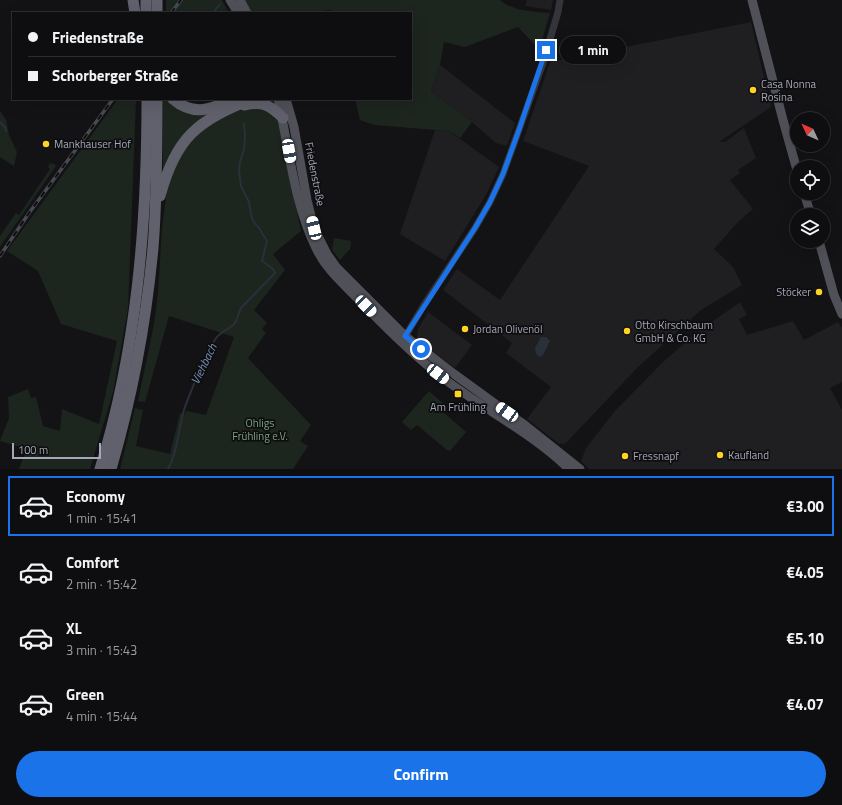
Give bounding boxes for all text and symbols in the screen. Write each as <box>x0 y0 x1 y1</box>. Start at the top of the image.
text: Friedenstraße <box>52 26 144 49</box>
callout: 1 min <box>560 36 626 64</box>
text: 1 min <box>577 40 609 60</box>
route end <box>537 41 555 59</box>
text: Schorberger Straße <box>52 64 178 87</box>
place label: Casa Nonna Rosina <box>761 76 817 105</box>
marker: Casa Nonna Rosina <box>748 85 758 95</box>
north arrow <box>790 112 830 152</box>
map controls <box>790 112 830 248</box>
place label: Mankhauser Hof <box>54 136 131 152</box>
car <box>281 138 297 164</box>
marker: Mankhauser Hof <box>41 139 51 149</box>
street label: Friedenstraße <box>301 141 329 208</box>
button: locate <box>790 160 830 200</box>
button: layers <box>790 208 830 248</box>
car <box>305 215 323 241</box>
place label: Stöcker <box>776 284 811 300</box>
marker: Stöcker <box>814 287 824 297</box>
car <box>353 293 379 319</box>
place label: Otto Kirschbaum GmbH & Co. KG <box>635 317 713 346</box>
place label: Jordan Olivenöl <box>473 321 542 337</box>
marker: Jordan Olivenöl <box>460 324 470 334</box>
marker: Otto Kirschbaum GmbH & Co. KG <box>622 326 632 336</box>
water label: Viehbach <box>186 339 222 387</box>
route start <box>412 340 430 358</box>
car <box>425 362 451 386</box>
marker: Am Frühling <box>453 389 463 399</box>
place label: Am Frühling <box>430 399 486 415</box>
car <box>494 400 520 424</box>
park label: Ohligs Frühling e.V. <box>232 415 288 444</box>
scale bar <box>12 441 101 460</box>
text: 100 m <box>18 442 48 458</box>
place label: Kaufland <box>728 447 769 463</box>
place label: Fressnapf <box>633 448 679 464</box>
marker: Kaufland <box>715 450 725 460</box>
marker: Fressnapf <box>620 451 630 461</box>
text: Economy <box>66 485 125 508</box>
icon: car <box>18 488 54 524</box>
text: €3.00 <box>787 495 824 518</box>
text: 1 min · 15:41 <box>66 508 137 528</box>
text: Comfort <box>66 551 119 574</box>
icon: car <box>18 554 54 590</box>
text: €4.05 <box>787 561 824 584</box>
text: 2 min · 15:42 <box>66 574 137 594</box>
text: XL <box>66 617 82 640</box>
icon: car <box>18 620 54 656</box>
text: €5.10 <box>787 627 824 650</box>
text: 3 min · 15:43 <box>66 640 137 660</box>
text: Green <box>66 683 104 706</box>
icon: car <box>18 686 54 722</box>
text: €4.07 <box>787 693 824 716</box>
text: 4 min · 15:44 <box>66 706 137 726</box>
button: Confirm <box>16 751 826 797</box>

